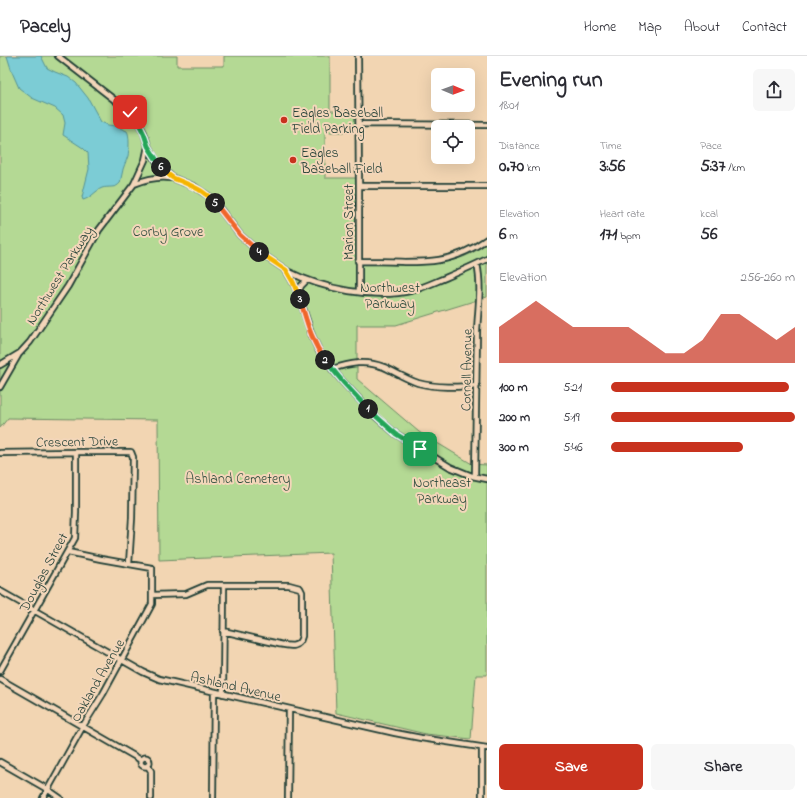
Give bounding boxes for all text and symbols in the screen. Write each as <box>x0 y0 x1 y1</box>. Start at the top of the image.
text: Pacely <box>20 14 71 41</box>
text: Home <box>584 17 616 38</box>
text: Map <box>638 17 662 38</box>
text: About <box>684 17 720 38</box>
text: Contact <box>742 17 787 38</box>
text: Evening run <box>499 65 603 97</box>
north arrow <box>431 68 475 112</box>
map controls <box>431 68 475 164</box>
button: share <box>753 69 795 111</box>
pin <box>113 95 147 129</box>
text: 18:01 <box>499 96 519 115</box>
icon: check <box>119 101 141 123</box>
place label: Eagles Baseball Field Parking <box>291 103 383 141</box>
marker: Eagles Baseball Field Parking <box>279 115 289 125</box>
button: locate <box>431 120 475 164</box>
text: Distance <box>499 138 540 154</box>
text: Time <box>600 138 621 154</box>
text: Pace <box>700 138 722 154</box>
place label: Eagles Baseball Field <box>300 143 383 180</box>
text: 0.70 <box>499 154 524 179</box>
text: 3:56 <box>600 154 625 179</box>
text: 5:37 <box>700 154 726 179</box>
marker: Eagles Baseball Field <box>288 155 298 165</box>
pin: 6 <box>151 157 171 177</box>
text: 6 <box>159 159 163 175</box>
text: km <box>524 160 540 176</box>
text: /km <box>726 160 745 176</box>
street label: Marion Street <box>339 184 360 260</box>
pin: 5 <box>205 193 225 213</box>
text: 5 <box>212 195 218 211</box>
text: Elevation <box>499 206 539 222</box>
text: Heart rate <box>600 206 645 222</box>
text: kcal <box>700 206 718 222</box>
street label: Northwest Parkway <box>21 222 100 330</box>
park label: Corby Grove <box>133 222 204 244</box>
text: 6 <box>499 222 506 247</box>
text: 171 <box>600 222 617 247</box>
text: 56 <box>700 222 718 247</box>
text: m <box>506 228 518 244</box>
text: bpm <box>617 228 641 244</box>
pin: 4 <box>249 242 269 262</box>
text: 4 <box>257 244 261 260</box>
text: Elevation <box>499 268 547 287</box>
text: 256–260 m <box>741 268 795 287</box>
park label: Northwest Parkway <box>360 278 420 316</box>
pin: 3 <box>290 289 310 309</box>
text: 3 <box>298 291 302 307</box>
street label: Cornell Avenue <box>456 328 479 411</box>
pin: 2 <box>315 350 335 370</box>
text: 2 <box>322 352 328 368</box>
text: 100 m <box>499 378 528 397</box>
text: 5:21 <box>563 378 582 397</box>
pin: 1 <box>358 399 378 419</box>
text: 1 <box>366 401 370 417</box>
text: 200 m <box>499 408 530 427</box>
text: 5:19 <box>563 408 580 427</box>
street label: Crescent Drive <box>36 431 119 454</box>
pin <box>403 432 437 466</box>
icon: arrive <box>409 438 431 460</box>
text: 300 m <box>499 438 529 457</box>
text: 5:46 <box>563 438 583 457</box>
park label: Ashland Cemetery <box>186 469 291 491</box>
park label: Northeast Parkway <box>413 473 471 511</box>
street label: Douglas Street <box>14 529 75 617</box>
street label: Oakland Avenue <box>66 635 131 726</box>
street label: Ashland Avenue <box>188 667 284 708</box>
button: Save <box>499 744 643 790</box>
button: Share <box>651 744 795 790</box>

